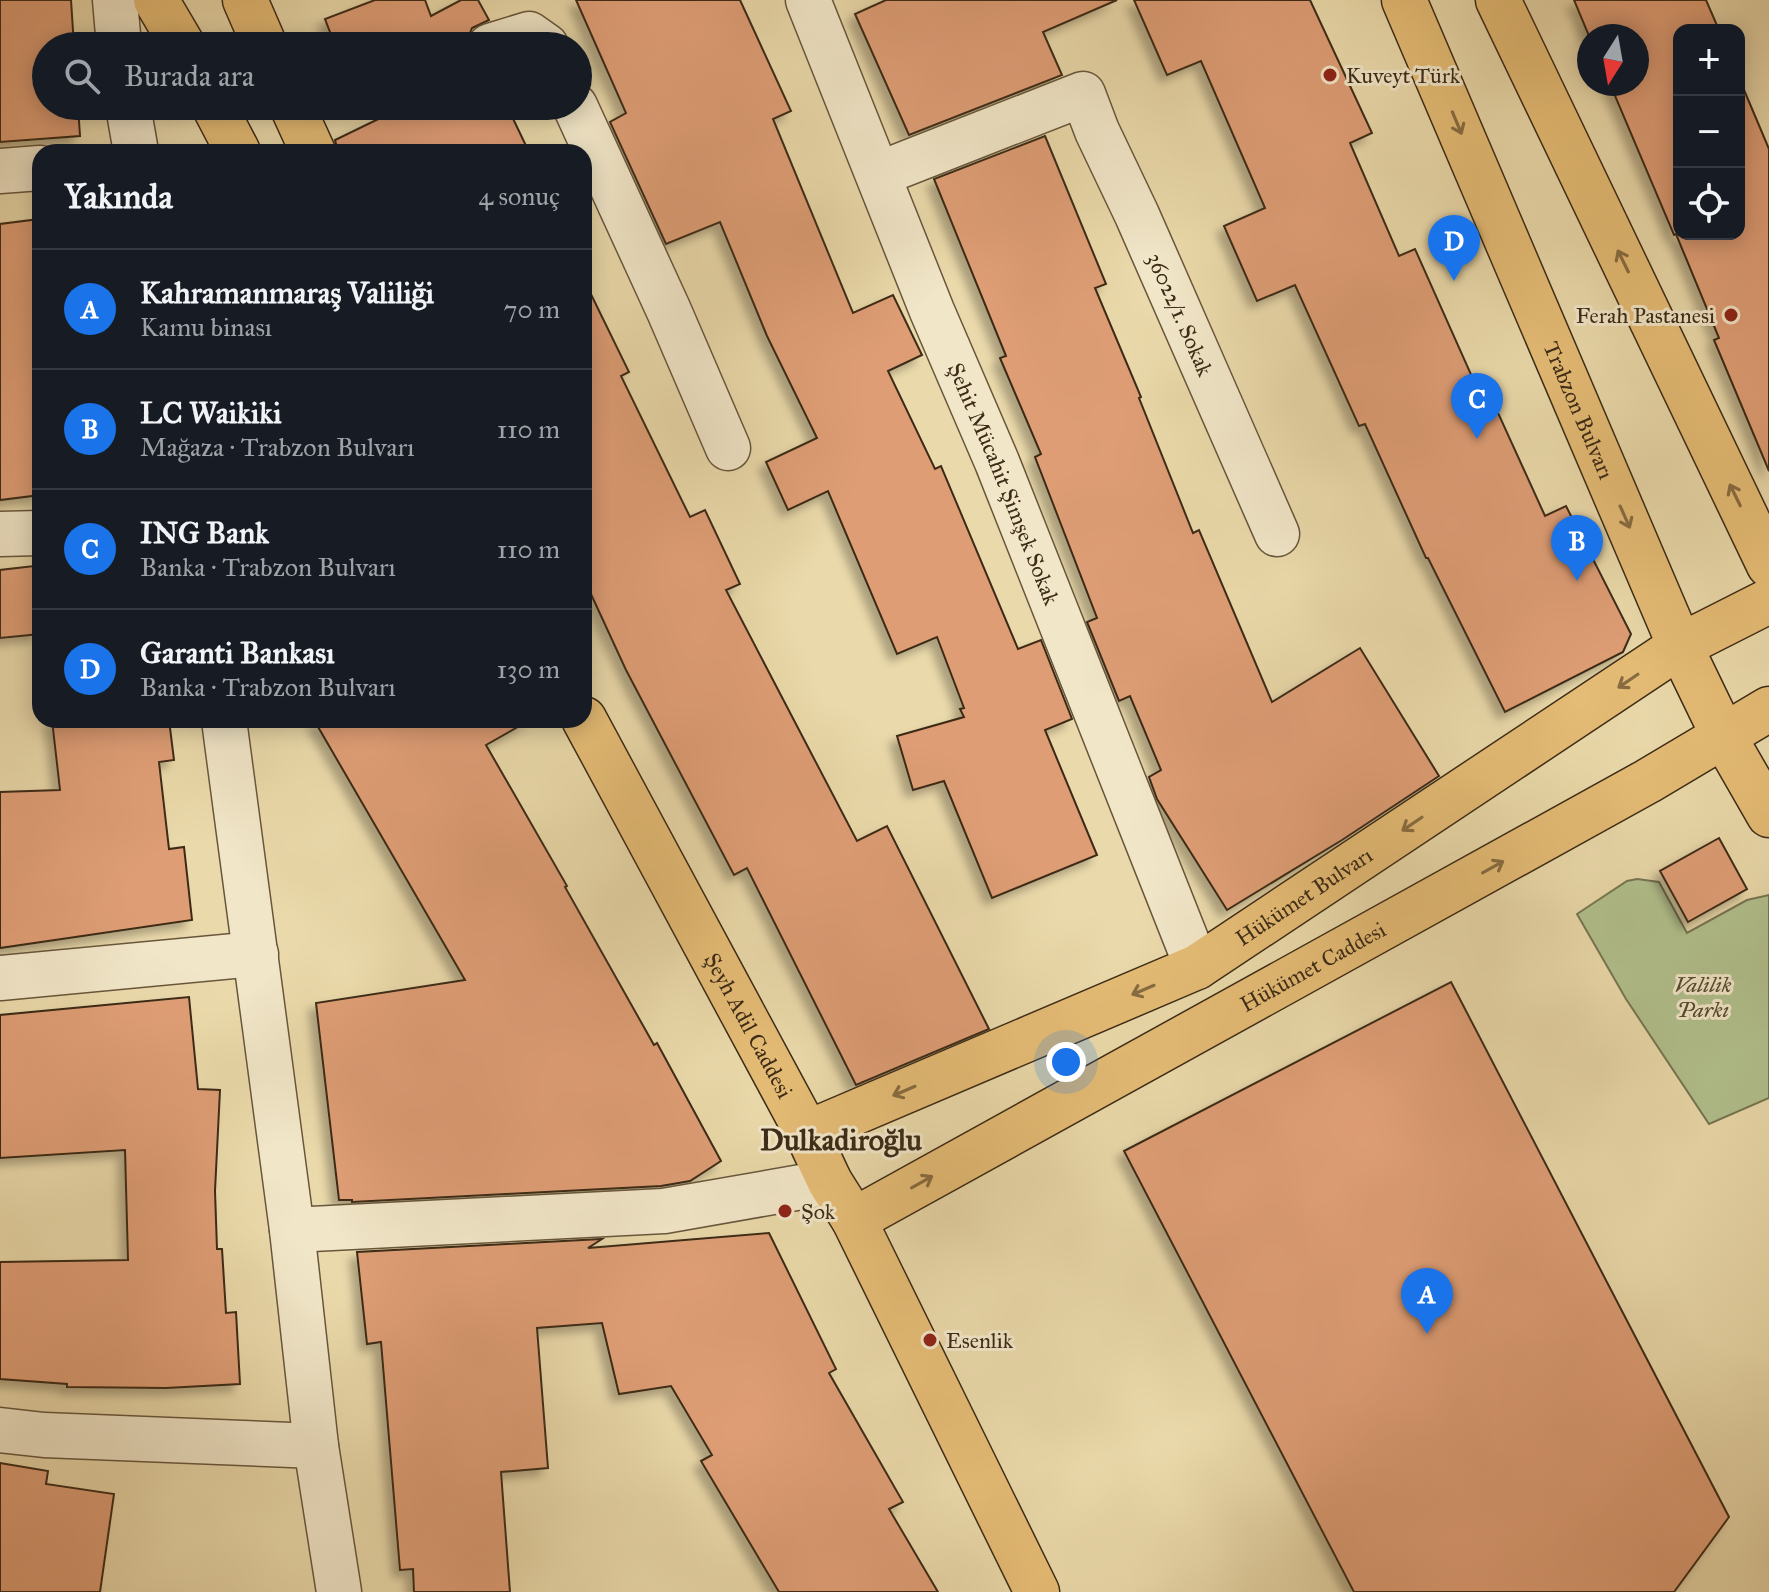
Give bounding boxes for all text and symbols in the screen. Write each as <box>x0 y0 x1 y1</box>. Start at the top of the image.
north arrow <box>1577 24 1649 96</box>
map controls <box>1673 24 1745 240</box>
button: + <box>1673 24 1745 96</box>
search box <box>32 32 592 120</box>
icon: search <box>60 54 104 98</box>
text: Burada ara <box>124 58 255 94</box>
place label: Kuveyt Türk <box>1346 62 1461 89</box>
marker: Kuveyt Türk <box>1321 66 1339 84</box>
button: − <box>1673 96 1745 168</box>
one-way arrow <box>1450 111 1465 135</box>
button: locate <box>1673 168 1745 240</box>
text: Yakında <box>64 176 173 217</box>
text: 4 sonuç <box>478 180 560 212</box>
pin: D <box>1428 215 1480 281</box>
street label: 36022/1. Sokak <box>1142 248 1220 381</box>
one-way arrow <box>1615 249 1630 273</box>
text: Kahramanmaraş Valiliği <box>140 275 434 311</box>
text: A <box>81 293 99 325</box>
text: 70 m <box>504 293 560 325</box>
place label: Ferah Pastanesi <box>1576 302 1715 329</box>
marker: Ferah Pastanesi <box>1722 306 1740 324</box>
text: Kamu binası <box>140 311 272 343</box>
street label: Trabzon Bulvarı <box>1538 337 1621 483</box>
street label: Şehit Mücahit Şimşek Sokak <box>942 359 1066 609</box>
pin: C <box>1451 373 1503 439</box>
text: LC Waikiki <box>140 395 281 431</box>
text: B <box>81 413 99 445</box>
text: 110 m <box>497 413 560 445</box>
text: Mağaza · Trabzon Bulvarı <box>140 431 414 463</box>
one-way arrow <box>1727 483 1742 507</box>
one-way arrow <box>1618 504 1633 529</box>
text: ING Bank <box>140 515 269 551</box>
pin: B <box>1551 515 1603 581</box>
text: C <box>81 533 99 565</box>
text: 110 m <box>497 533 560 565</box>
text: Banka · Trabzon Bulvarı <box>140 551 396 583</box>
text: Garanti Bankası <box>140 635 334 671</box>
text: D <box>80 653 100 685</box>
text: 130 m <box>497 653 560 685</box>
text: Banka · Trabzon Bulvarı <box>140 671 396 703</box>
one-way arrow <box>1618 673 1640 689</box>
one-way arrow <box>1401 816 1423 833</box>
street label: Hükümet Bulvarı <box>1230 841 1377 951</box>
one-way arrow <box>1481 859 1504 875</box>
street label: Hükümet Caddesi <box>1235 915 1390 1018</box>
street label: Şeyh Adil Caddesi <box>699 948 799 1103</box>
park label: Valilik Parkı <box>1674 971 1732 1023</box>
one-way arrow <box>1131 983 1156 998</box>
your location <box>1046 1042 1086 1082</box>
one-way arrow <box>892 1085 917 1100</box>
district label: Dulkadiroğlu <box>760 1122 922 1158</box>
one-way arrow <box>910 1174 934 1189</box>
place label: Şok <box>801 1198 836 1225</box>
marker: Şok <box>776 1202 794 1220</box>
pin: A <box>1401 1268 1453 1334</box>
place label: Esenlik <box>946 1327 1014 1354</box>
marker: Esenlik <box>921 1331 939 1349</box>

